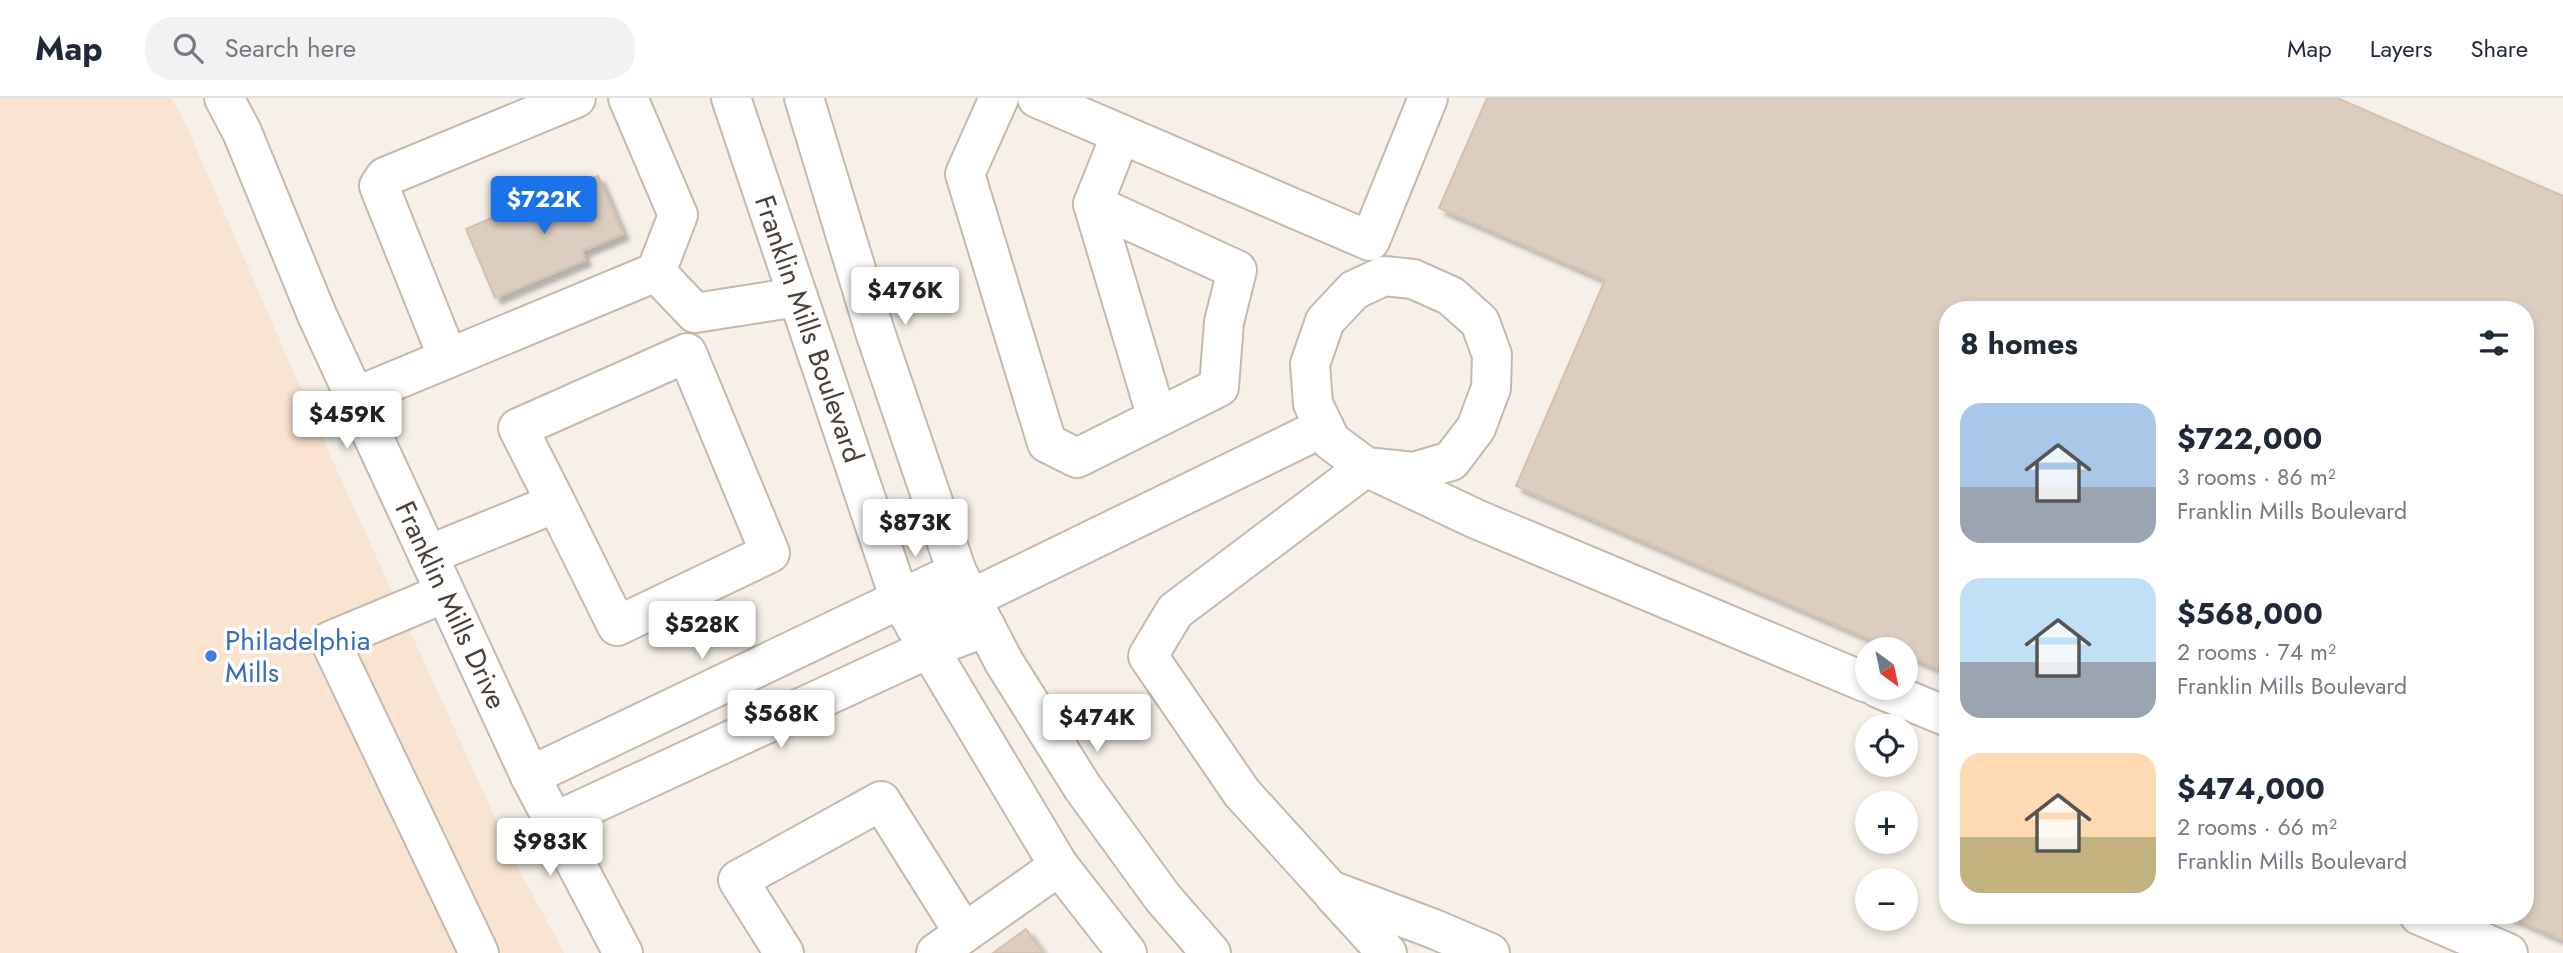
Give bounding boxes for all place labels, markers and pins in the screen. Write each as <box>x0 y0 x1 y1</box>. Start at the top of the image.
pin: $722K <box>495 176 593 236</box>
pin: $476K <box>856 268 954 327</box>
pin: $459K <box>298 392 396 451</box>
pin: $873K <box>866 500 964 559</box>
pin: $528K <box>653 602 751 661</box>
place label: Philadelphia Mills <box>225 620 370 693</box>
marker: Philadelphia Mills <box>203 648 219 664</box>
pin: $568K <box>732 690 830 750</box>
pin: $474K <box>1048 694 1146 754</box>
pin: $983K <box>501 818 599 878</box>

